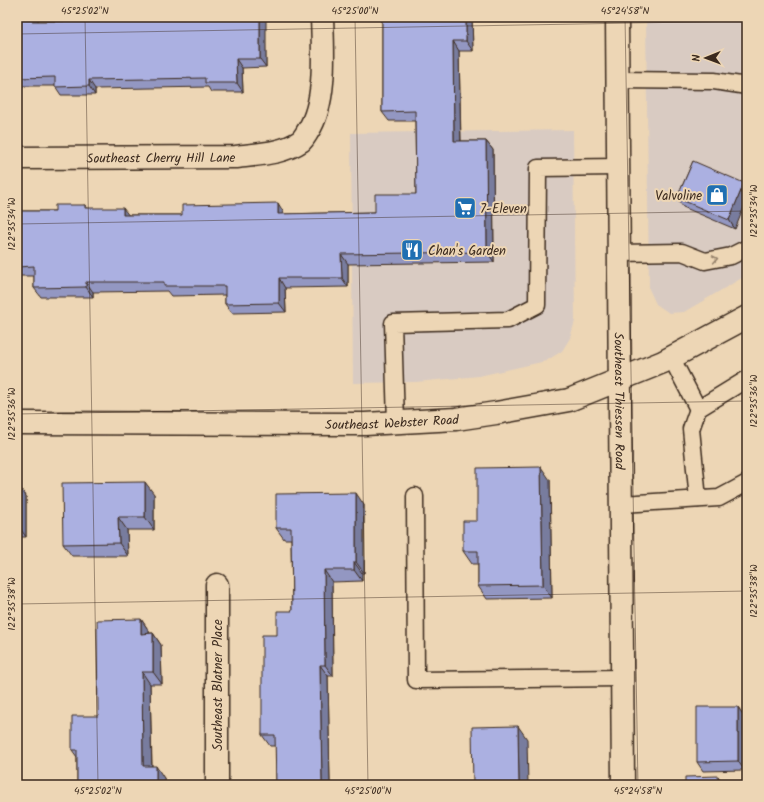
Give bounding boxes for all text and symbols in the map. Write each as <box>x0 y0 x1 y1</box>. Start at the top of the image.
text: 45°25'02"N <box>61 3 109 19</box>
text: 45°25'00"N <box>332 3 379 19</box>
text: 45°24'58"N <box>601 3 649 19</box>
north arrow <box>686 38 726 78</box>
text: N <box>688 54 706 62</box>
street label: Southeast Cherry Hill Lane <box>87 148 236 170</box>
shop icon: Valvoline <box>704 182 730 208</box>
text: 122°35'34"W <box>746 184 762 238</box>
place label: Valvoline <box>655 186 702 207</box>
supermarket icon: 7-Eleven <box>452 195 478 221</box>
text: 122°35'34"W <box>4 197 20 251</box>
place label: 7-Eleven <box>480 199 527 220</box>
restaurant icon: Chan's Garden <box>399 237 425 263</box>
place label: Chan's Garden <box>428 241 506 262</box>
one-way arrow <box>711 255 718 264</box>
street label: Southeast Thiessen Road <box>607 332 630 470</box>
text: 122°35'36"W <box>746 374 762 428</box>
text: 122°35'36"W <box>4 387 20 441</box>
street label: Southeast Webster Road <box>325 410 460 436</box>
text: 122°35'38"W <box>746 564 762 618</box>
text: 122°35'38"W <box>4 577 20 631</box>
street label: Southeast Blatner Place <box>208 619 229 751</box>
text: 45°25'02"N <box>74 783 122 799</box>
text: 45°25'00"N <box>345 783 392 799</box>
text: 45°24'58"N <box>614 783 662 799</box>

